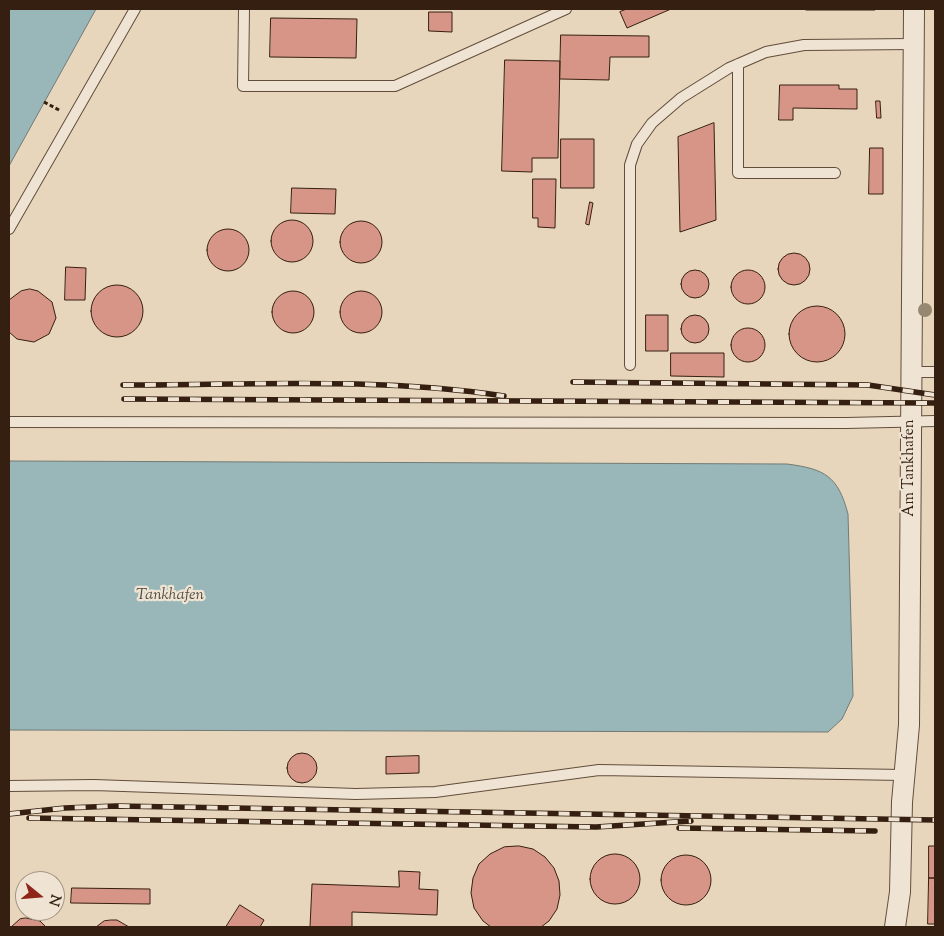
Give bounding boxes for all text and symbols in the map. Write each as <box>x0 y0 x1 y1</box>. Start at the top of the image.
street label: Am Tankhafen <box>901 419 919 517</box>
water label: Tankhafen <box>136 586 204 606</box>
north arrow <box>15 871 65 921</box>
text: N <box>42 892 65 908</box>

